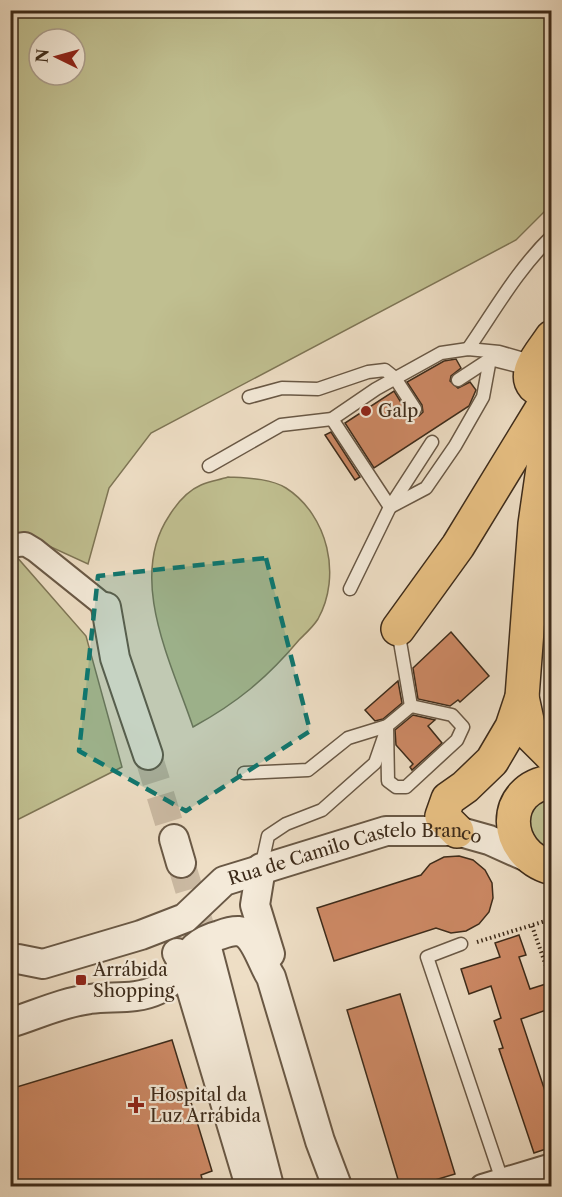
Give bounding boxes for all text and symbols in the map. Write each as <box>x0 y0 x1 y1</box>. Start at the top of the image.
north arrow <box>27 27 87 87</box>
text: N <box>31 48 53 63</box>
place label: Galp <box>378 400 418 422</box>
marker: Galp <box>359 404 373 418</box>
street label: Rua de Camilo Castelo Branco <box>225 820 484 890</box>
place label: Arrábida Shopping <box>92 959 175 1002</box>
marker: Arrábida Shopping <box>74 973 88 987</box>
place label: Hospital da Luz Arrábida <box>150 1084 261 1127</box>
marker: Hospital da Luz Arrábida <box>127 1096 145 1114</box>

